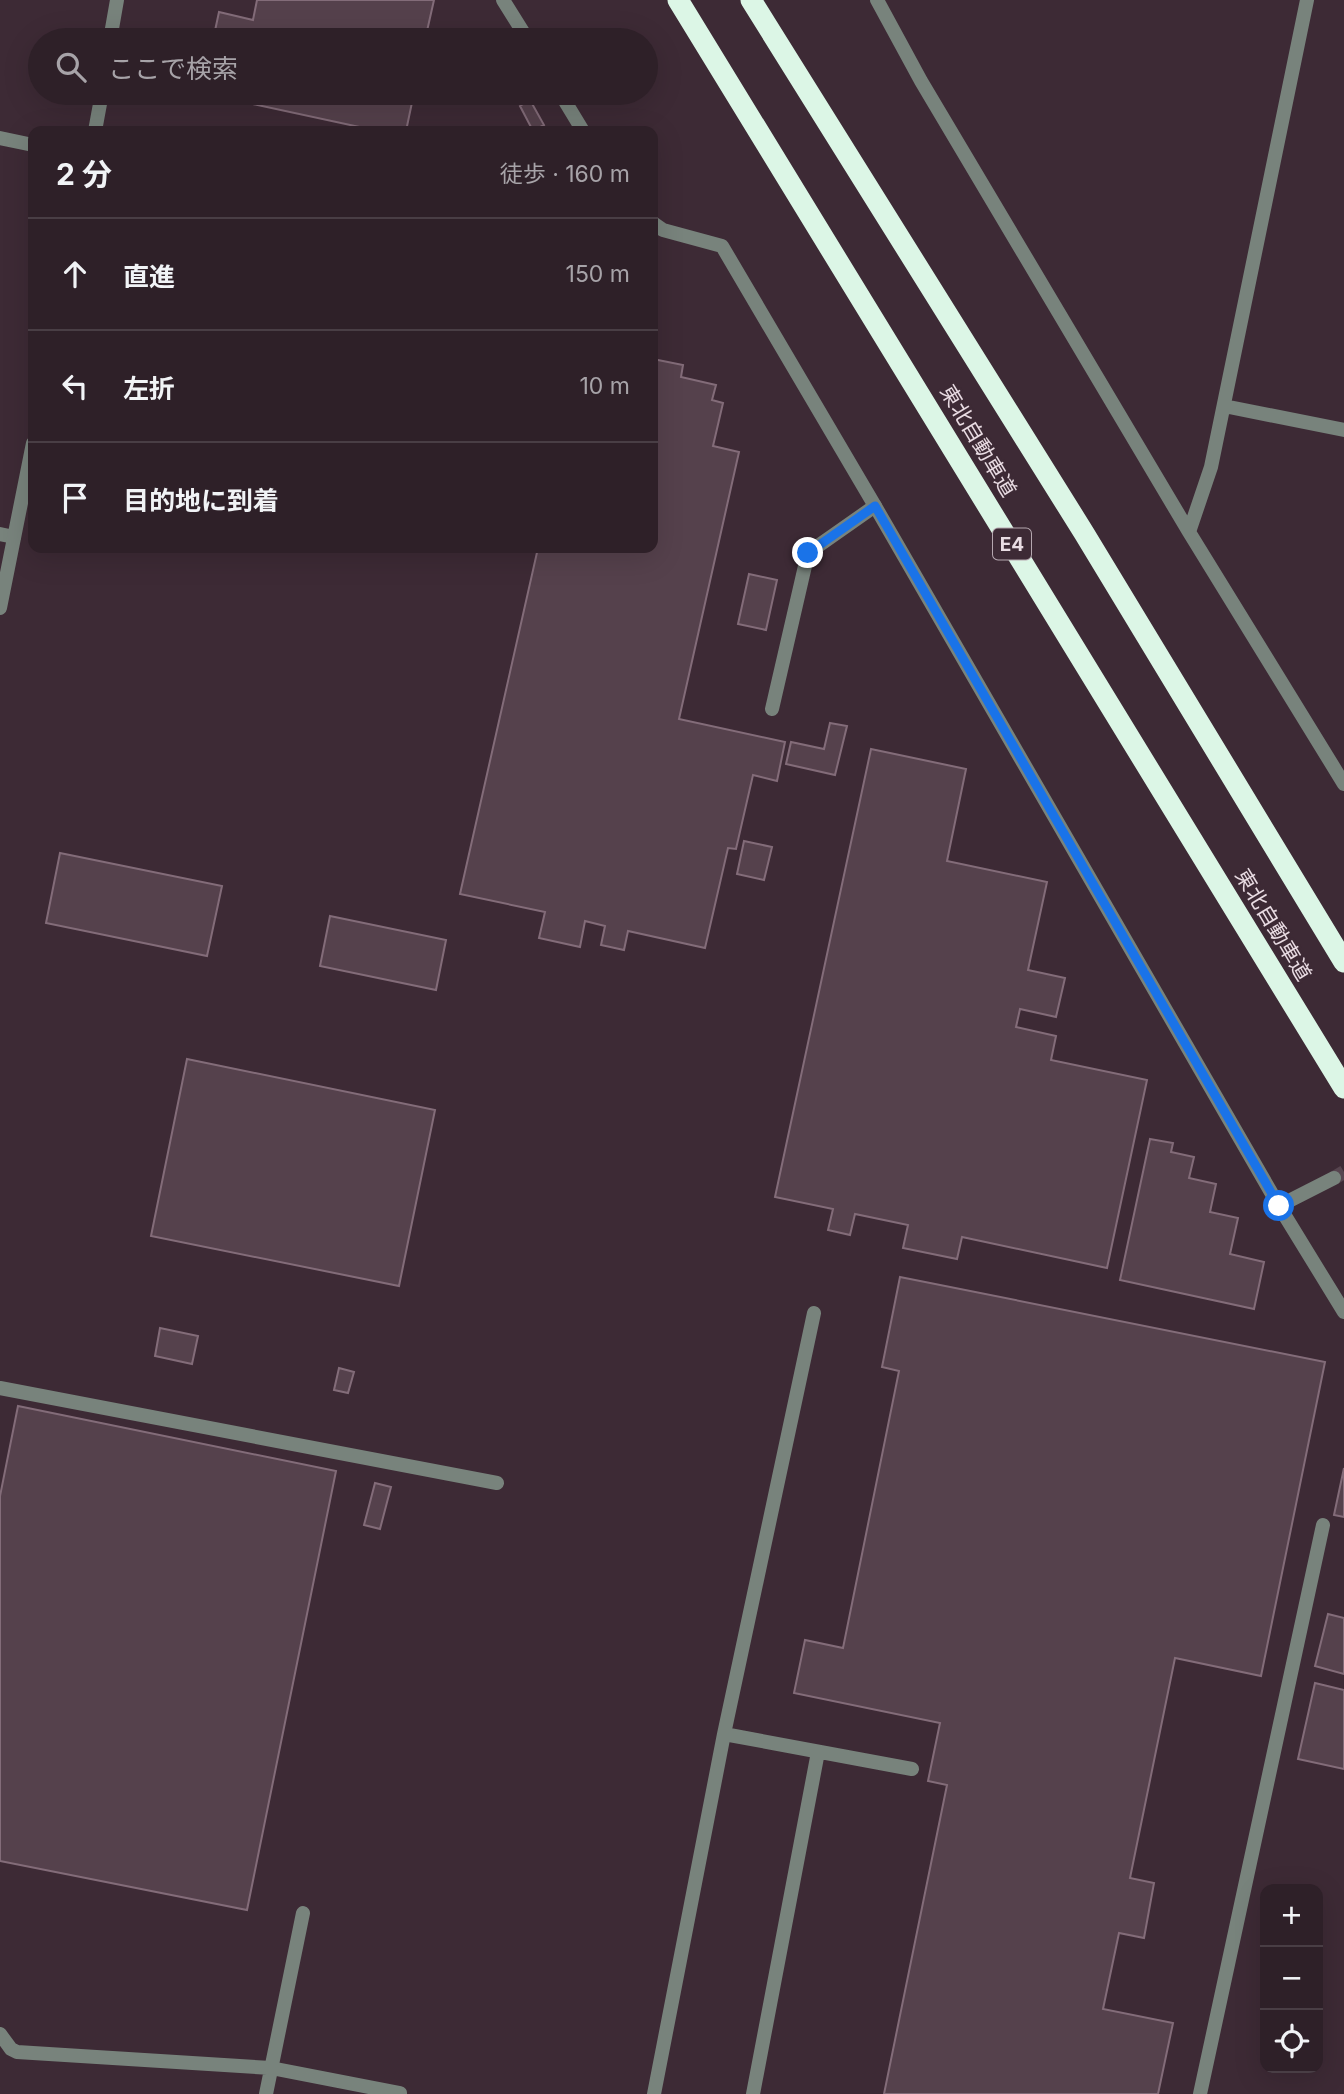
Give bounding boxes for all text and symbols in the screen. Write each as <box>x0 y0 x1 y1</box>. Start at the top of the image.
search box <box>28 28 658 105</box>
icon: search <box>52 48 90 86</box>
text: ここで検索 <box>108 53 238 84</box>
text: 2 分 <box>56 156 112 192</box>
text: 徒歩 · 160 m <box>500 160 630 188</box>
icon: ahead <box>56 255 94 293</box>
text: 150 m <box>566 260 630 288</box>
text: 直進 <box>123 261 175 292</box>
icon: left <box>56 367 94 405</box>
text: 10 m <box>580 372 630 400</box>
text: 左折 <box>123 373 175 404</box>
street label: 東北自動車道 <box>935 380 1022 501</box>
icon: arrive <box>56 479 94 517</box>
text: 目的地に到着 <box>123 485 279 516</box>
road number: E4 <box>993 528 1031 559</box>
route end <box>792 537 823 568</box>
street label: 東北自動車道 <box>1230 864 1317 985</box>
route start <box>1263 1190 1294 1221</box>
map controls <box>1260 1884 1323 2073</box>
button: + <box>1260 1884 1323 1947</box>
button: − <box>1260 1947 1323 2010</box>
button: locate <box>1260 2010 1323 2073</box>

